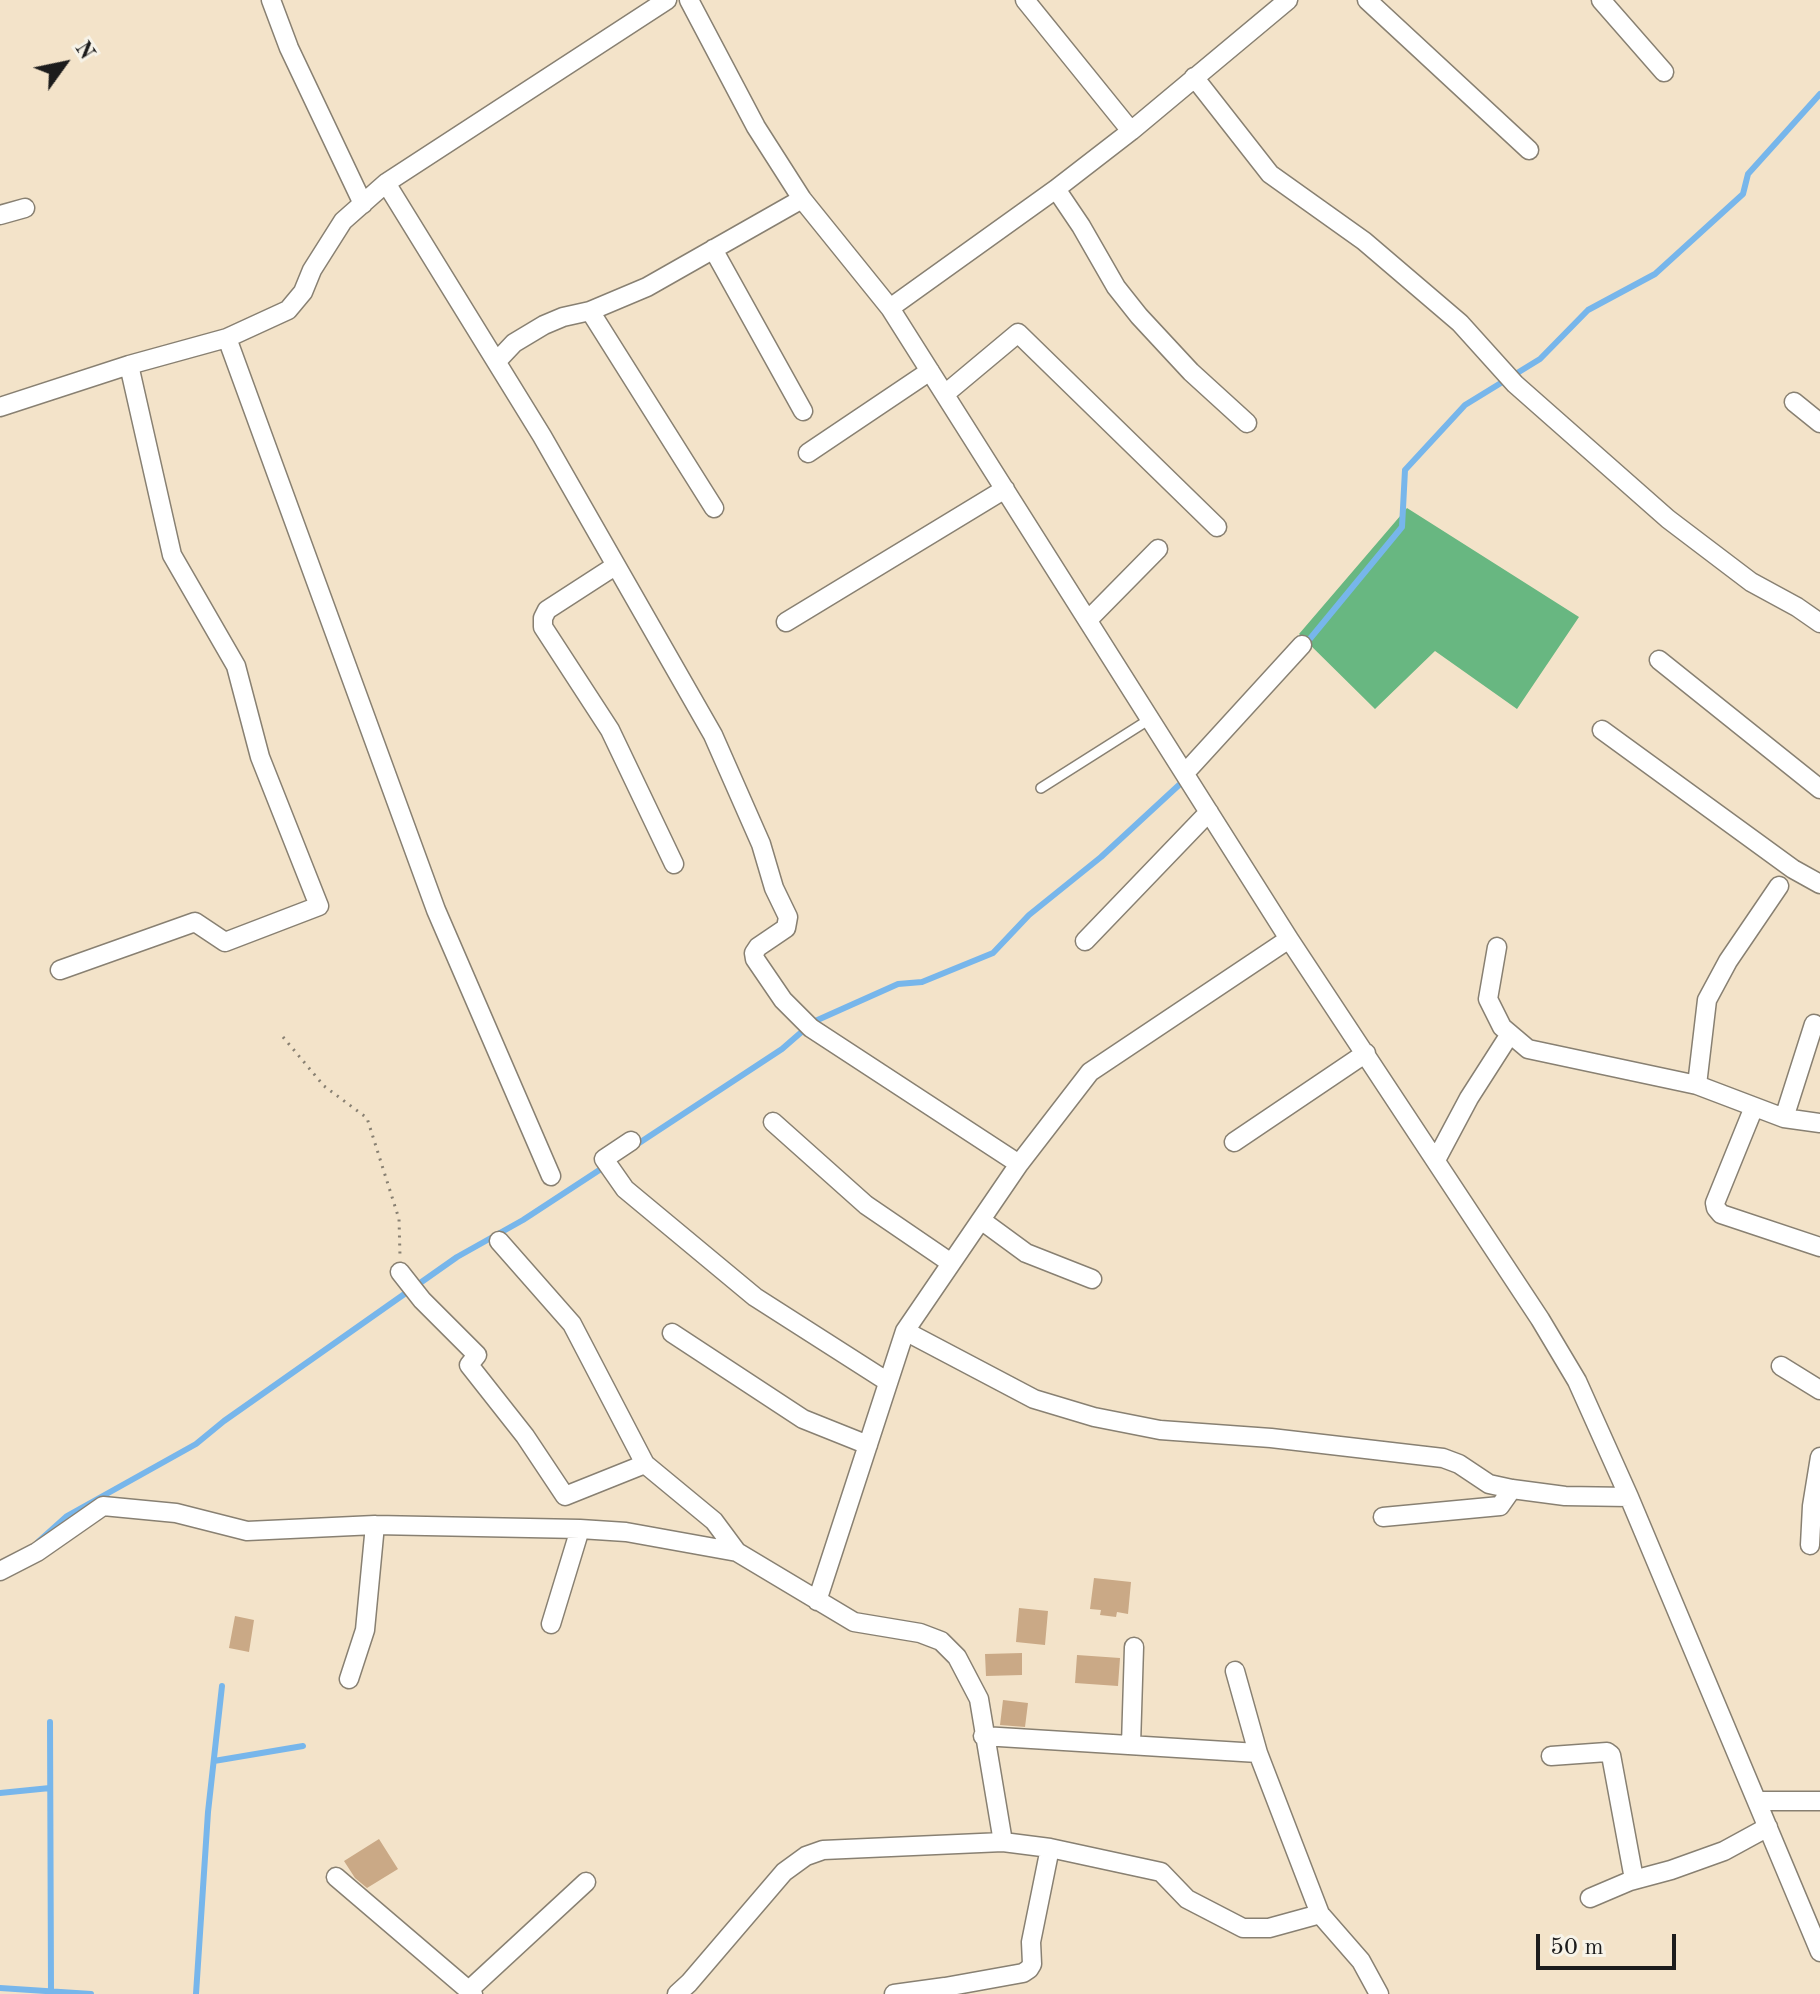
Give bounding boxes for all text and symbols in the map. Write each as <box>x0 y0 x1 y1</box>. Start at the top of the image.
north arrow <box>24 24 104 104</box>
text: N <box>70 38 98 64</box>
scale bar <box>1540 1918 1680 1968</box>
text: 50 m <box>1550 1936 1604 1960</box>

